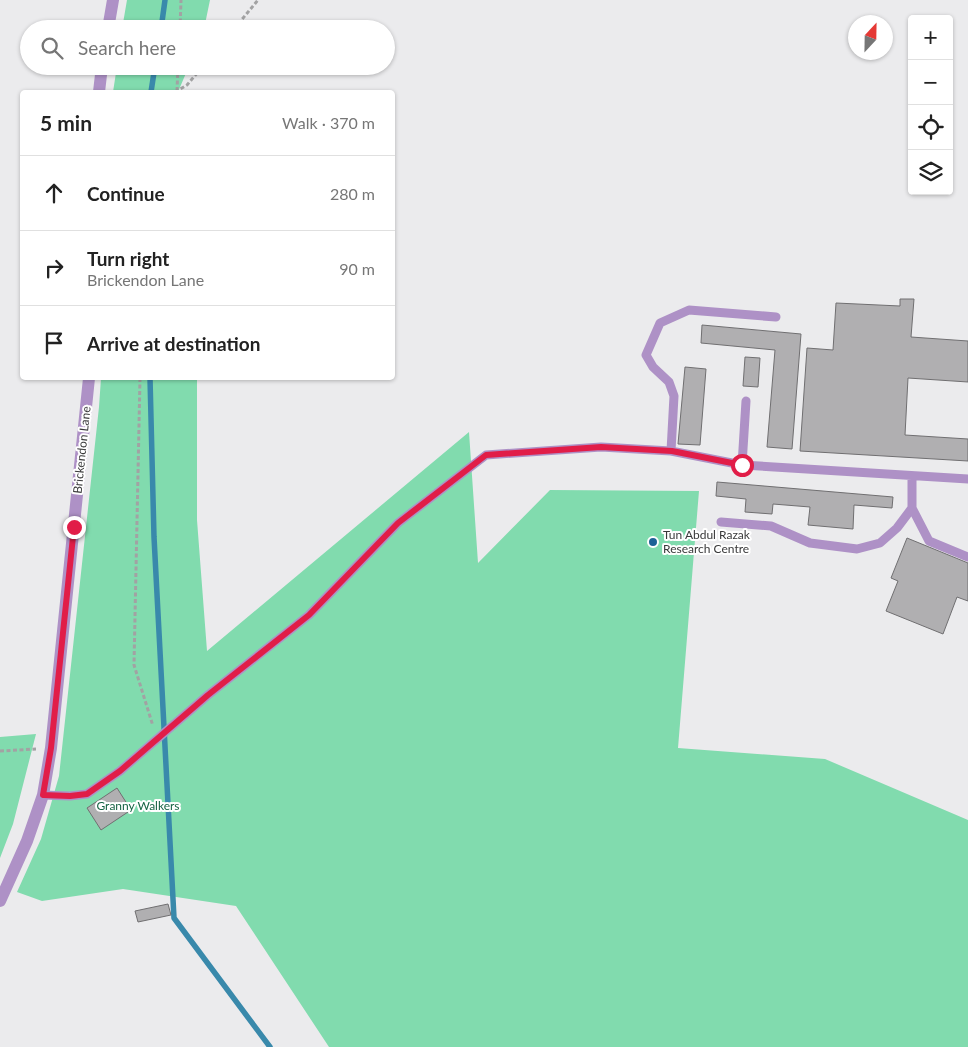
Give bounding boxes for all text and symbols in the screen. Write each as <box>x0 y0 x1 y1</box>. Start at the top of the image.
north arrow <box>848 15 893 60</box>
map controls <box>908 15 953 195</box>
button: + <box>908 15 953 60</box>
search box <box>20 20 395 75</box>
icon: search <box>38 34 66 62</box>
text: Search here <box>78 36 176 59</box>
button: − <box>908 60 953 105</box>
button: locate <box>908 105 953 150</box>
text: 5 min <box>40 110 92 135</box>
text: Walk · 370 m <box>282 113 375 132</box>
button: layers <box>908 150 953 195</box>
icon: ahead <box>40 179 68 207</box>
text: Continue <box>87 182 165 205</box>
text: 280 m <box>330 184 375 203</box>
text: Turn right <box>87 247 169 270</box>
icon: right <box>40 254 68 282</box>
text: 90 m <box>339 259 375 278</box>
text: Brickendon Lane <box>87 270 204 289</box>
icon: arrive <box>40 329 68 357</box>
text: Arrive at destination <box>87 332 260 355</box>
street label: Brickendon Lane <box>69 405 94 494</box>
route start <box>731 454 754 477</box>
route end <box>63 516 86 539</box>
place label: Tun Abdul Razak Research Centre <box>663 527 751 556</box>
marker: Tun Abdul Razak Research Centre <box>647 536 659 548</box>
park label: Granny Walkers <box>96 798 180 813</box>

